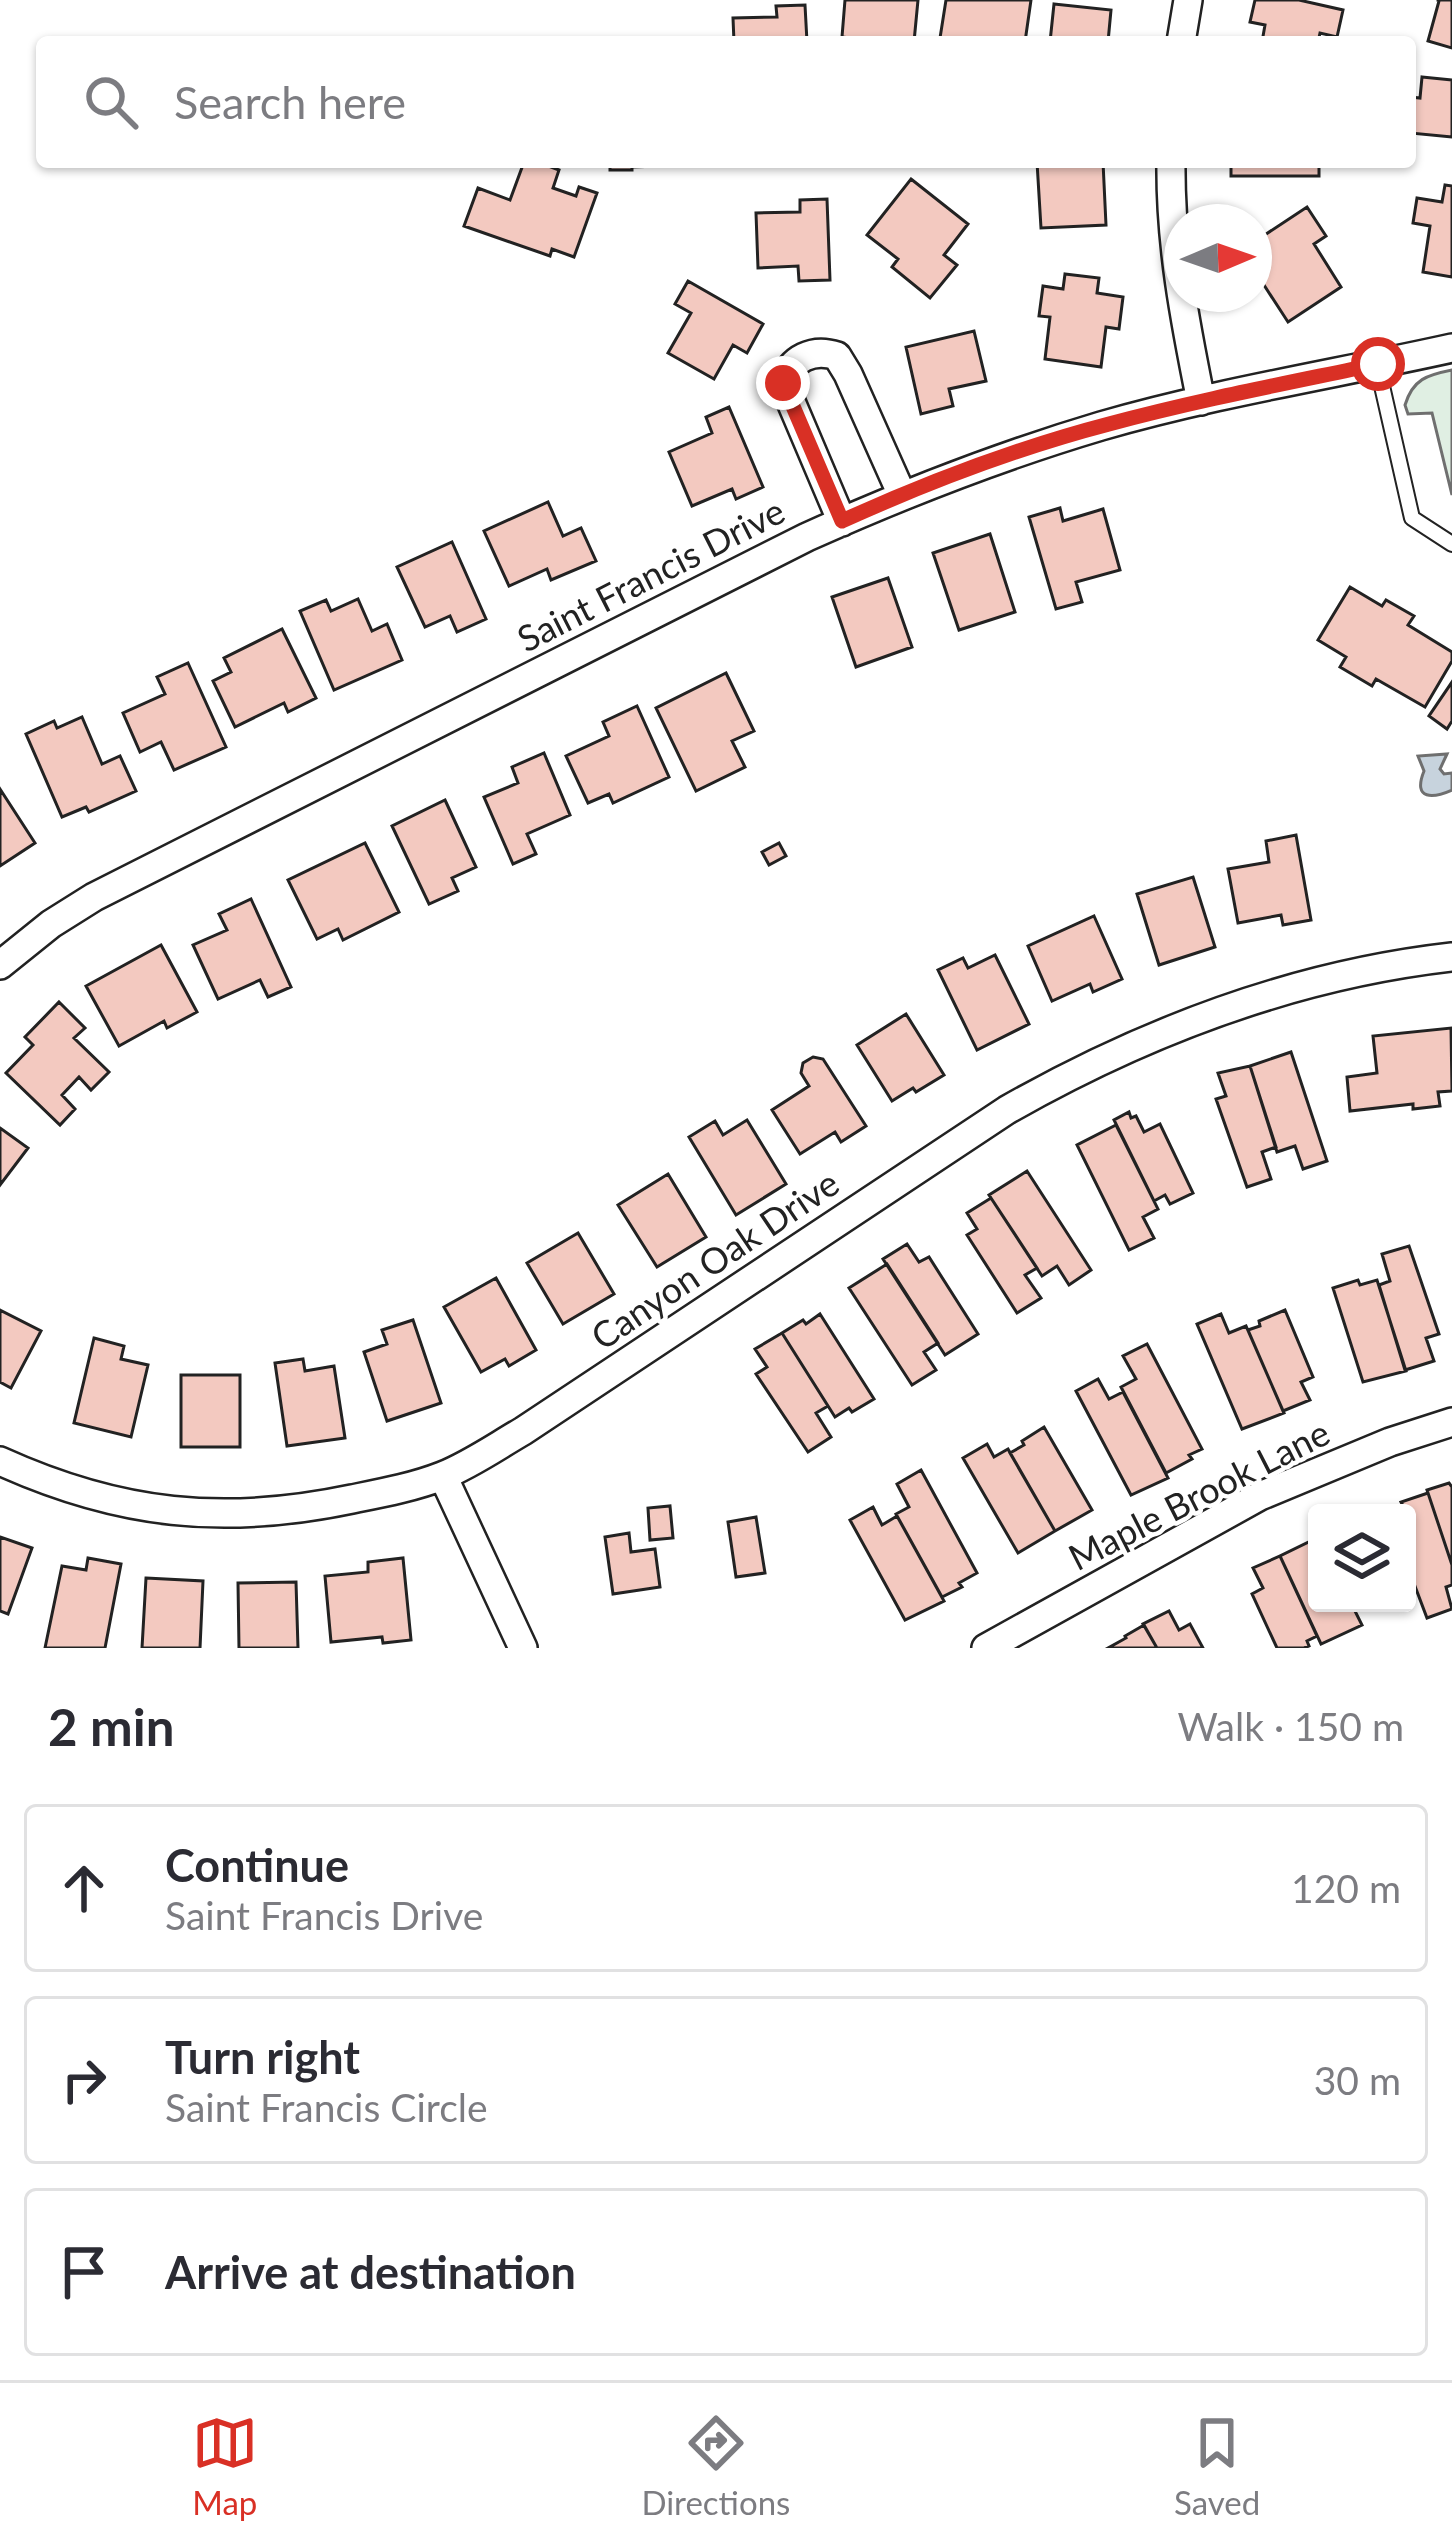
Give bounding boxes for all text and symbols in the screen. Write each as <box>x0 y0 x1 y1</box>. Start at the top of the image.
search box <box>36 36 1416 168</box>
icon: search <box>78 69 144 135</box>
text: Search here <box>174 75 406 129</box>
north arrow <box>1164 204 1272 312</box>
route start <box>1351 337 1405 391</box>
route end <box>756 356 810 410</box>
street label: Saint Francis Drive <box>510 488 791 660</box>
street label: Canyon Oak Drive <box>582 1160 847 1358</box>
street label: Maple Brook Lane <box>1061 1409 1336 1579</box>
map controls <box>1308 1504 1416 1612</box>
button: layers <box>1308 1504 1416 1612</box>
text: 2 min <box>48 1696 174 1757</box>
text: Walk · 150 m <box>1177 1703 1404 1749</box>
text: Continue <box>165 1838 349 1892</box>
icon: ahead <box>51 1855 117 1921</box>
text: 120 m <box>1291 1865 1401 1911</box>
text: Saint Francis Drive <box>165 1892 483 1938</box>
text: Turn right <box>165 2030 360 2084</box>
icon: right <box>51 2047 117 2113</box>
text: 30 m <box>1314 2057 1401 2103</box>
text: Saint Francis Circle <box>165 2084 488 2130</box>
icon: arrive <box>51 2239 117 2305</box>
text: Arrive at destination <box>165 2245 576 2299</box>
tab: Map <box>192 2410 258 2522</box>
tab: Directions <box>641 2410 790 2522</box>
tab: Saved <box>1174 2410 1260 2522</box>

